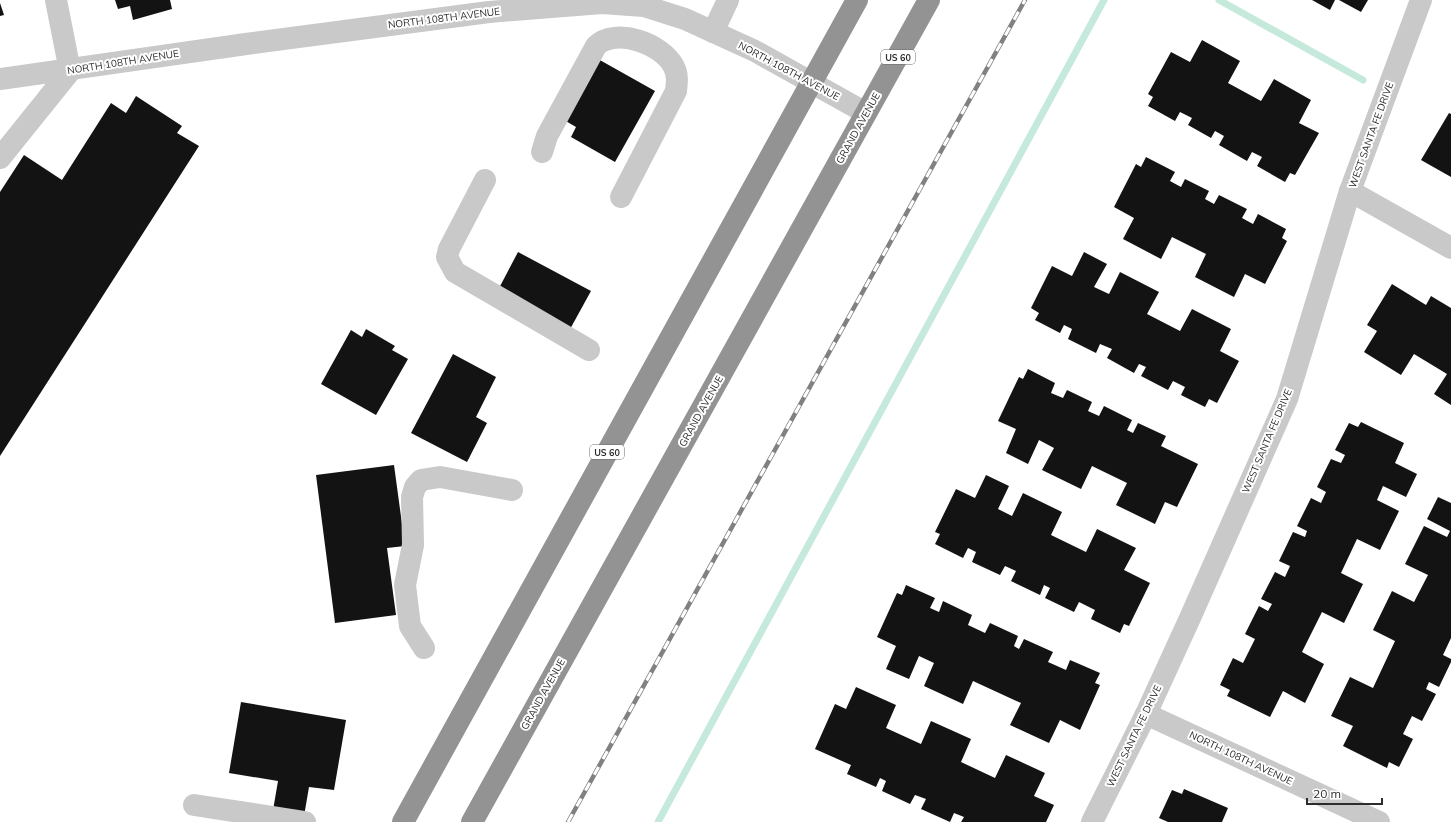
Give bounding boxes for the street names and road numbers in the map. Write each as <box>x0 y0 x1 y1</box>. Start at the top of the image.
street label: NORTH 108TH AVENUE <box>387 5 501 31</box>
street label: NORTH 108TH AVENUE <box>736 39 842 103</box>
street label: NORTH 108TH AVENUE <box>66 47 180 77</box>
road number: US 60 <box>881 50 915 64</box>
street label: WEST SANTA FE DRIVE <box>1346 80 1396 190</box>
street label: GRAND AVENUE <box>833 90 883 166</box>
street label: GRAND AVENUE <box>676 373 726 449</box>
street label: WEST SANTA FE DRIVE <box>1239 387 1295 495</box>
road number: US 60 <box>590 445 624 459</box>
street label: GRAND AVENUE <box>518 656 568 732</box>
street label: WEST SANTA FE DRIVE <box>1104 683 1164 789</box>
street label: NORTH 108TH AVENUE <box>1187 728 1295 788</box>

